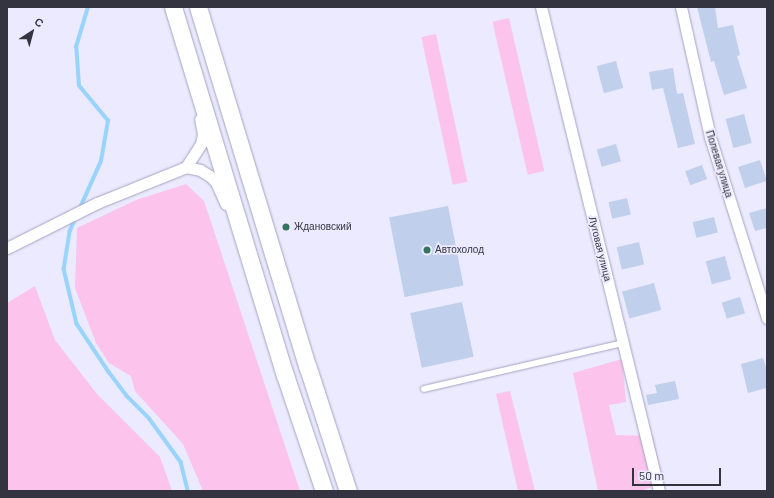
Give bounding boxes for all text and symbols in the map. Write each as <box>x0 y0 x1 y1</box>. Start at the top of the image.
north arrow <box>12 12 52 52</box>
text: С <box>32 14 46 29</box>
street label: Полевая улица <box>703 129 735 199</box>
street label: Луговая улица <box>586 215 614 283</box>
place label: Ждановский <box>294 221 351 233</box>
marker: Ждановский <box>281 222 291 232</box>
place label: Автохолод <box>435 244 484 256</box>
marker: Автохолод <box>422 245 432 255</box>
scale bar <box>634 460 723 486</box>
text: 50 m <box>639 468 664 482</box>

